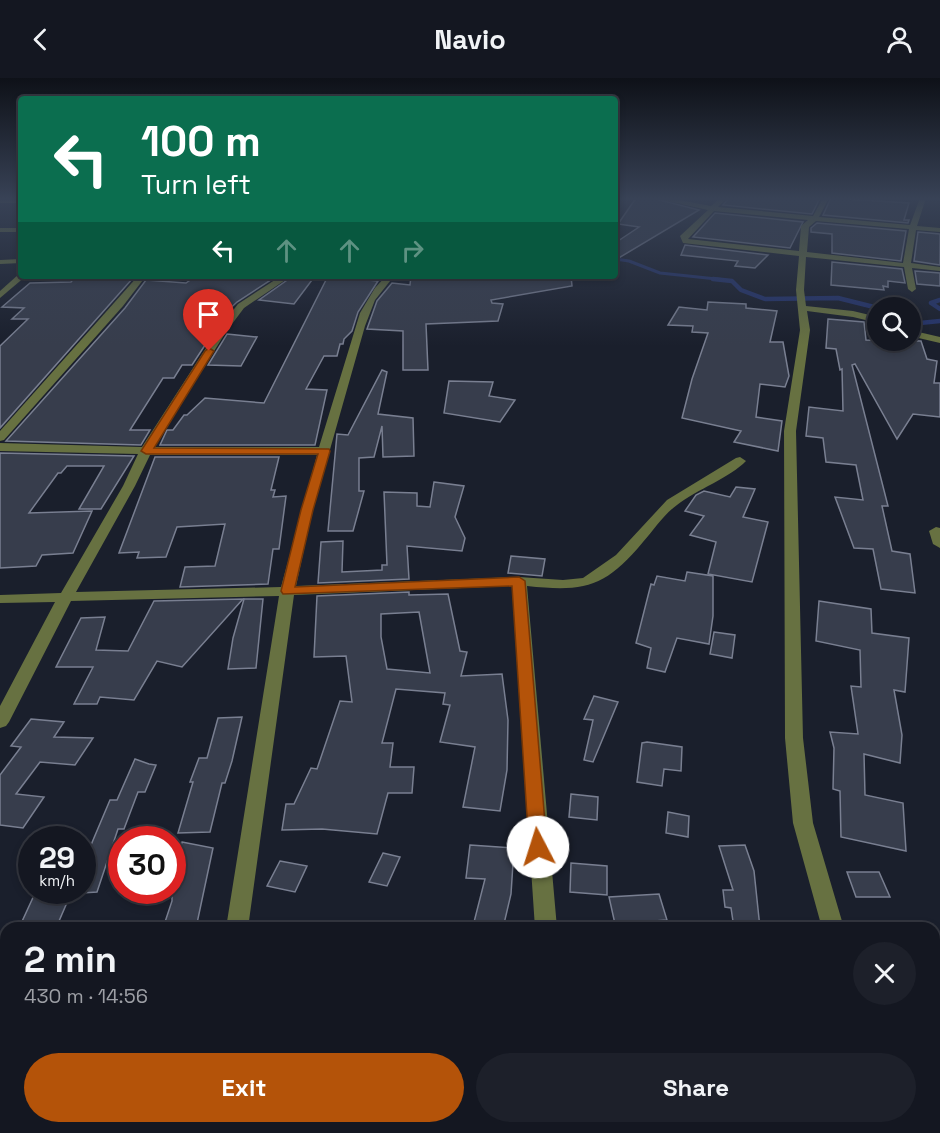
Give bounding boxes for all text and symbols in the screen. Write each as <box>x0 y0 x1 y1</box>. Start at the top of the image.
text: Navio <box>434 22 506 57</box>
icon: back <box>24 23 57 56</box>
icon: person <box>883 23 916 56</box>
text: 100 m <box>141 115 261 168</box>
icon: left <box>42 120 120 198</box>
text: Turn left <box>141 167 251 202</box>
icon: left <box>207 234 240 267</box>
icon: ahead <box>270 234 303 267</box>
icon: ahead <box>333 234 366 267</box>
icon: right <box>396 234 429 267</box>
pin <box>183 289 234 351</box>
map controls <box>867 297 921 351</box>
button: search <box>867 297 921 351</box>
icon: arrive <box>192 298 225 331</box>
position arrow <box>506 815 570 879</box>
speed limit sign: 30 <box>108 826 186 904</box>
text: 29 <box>39 838 75 877</box>
text: km/h <box>39 871 75 890</box>
text: 2 min <box>24 937 117 983</box>
button: close <box>853 942 916 1005</box>
text: 430 m · 14:56 <box>24 983 148 1009</box>
button: Exit <box>24 1053 464 1122</box>
button: Share <box>476 1053 916 1122</box>

